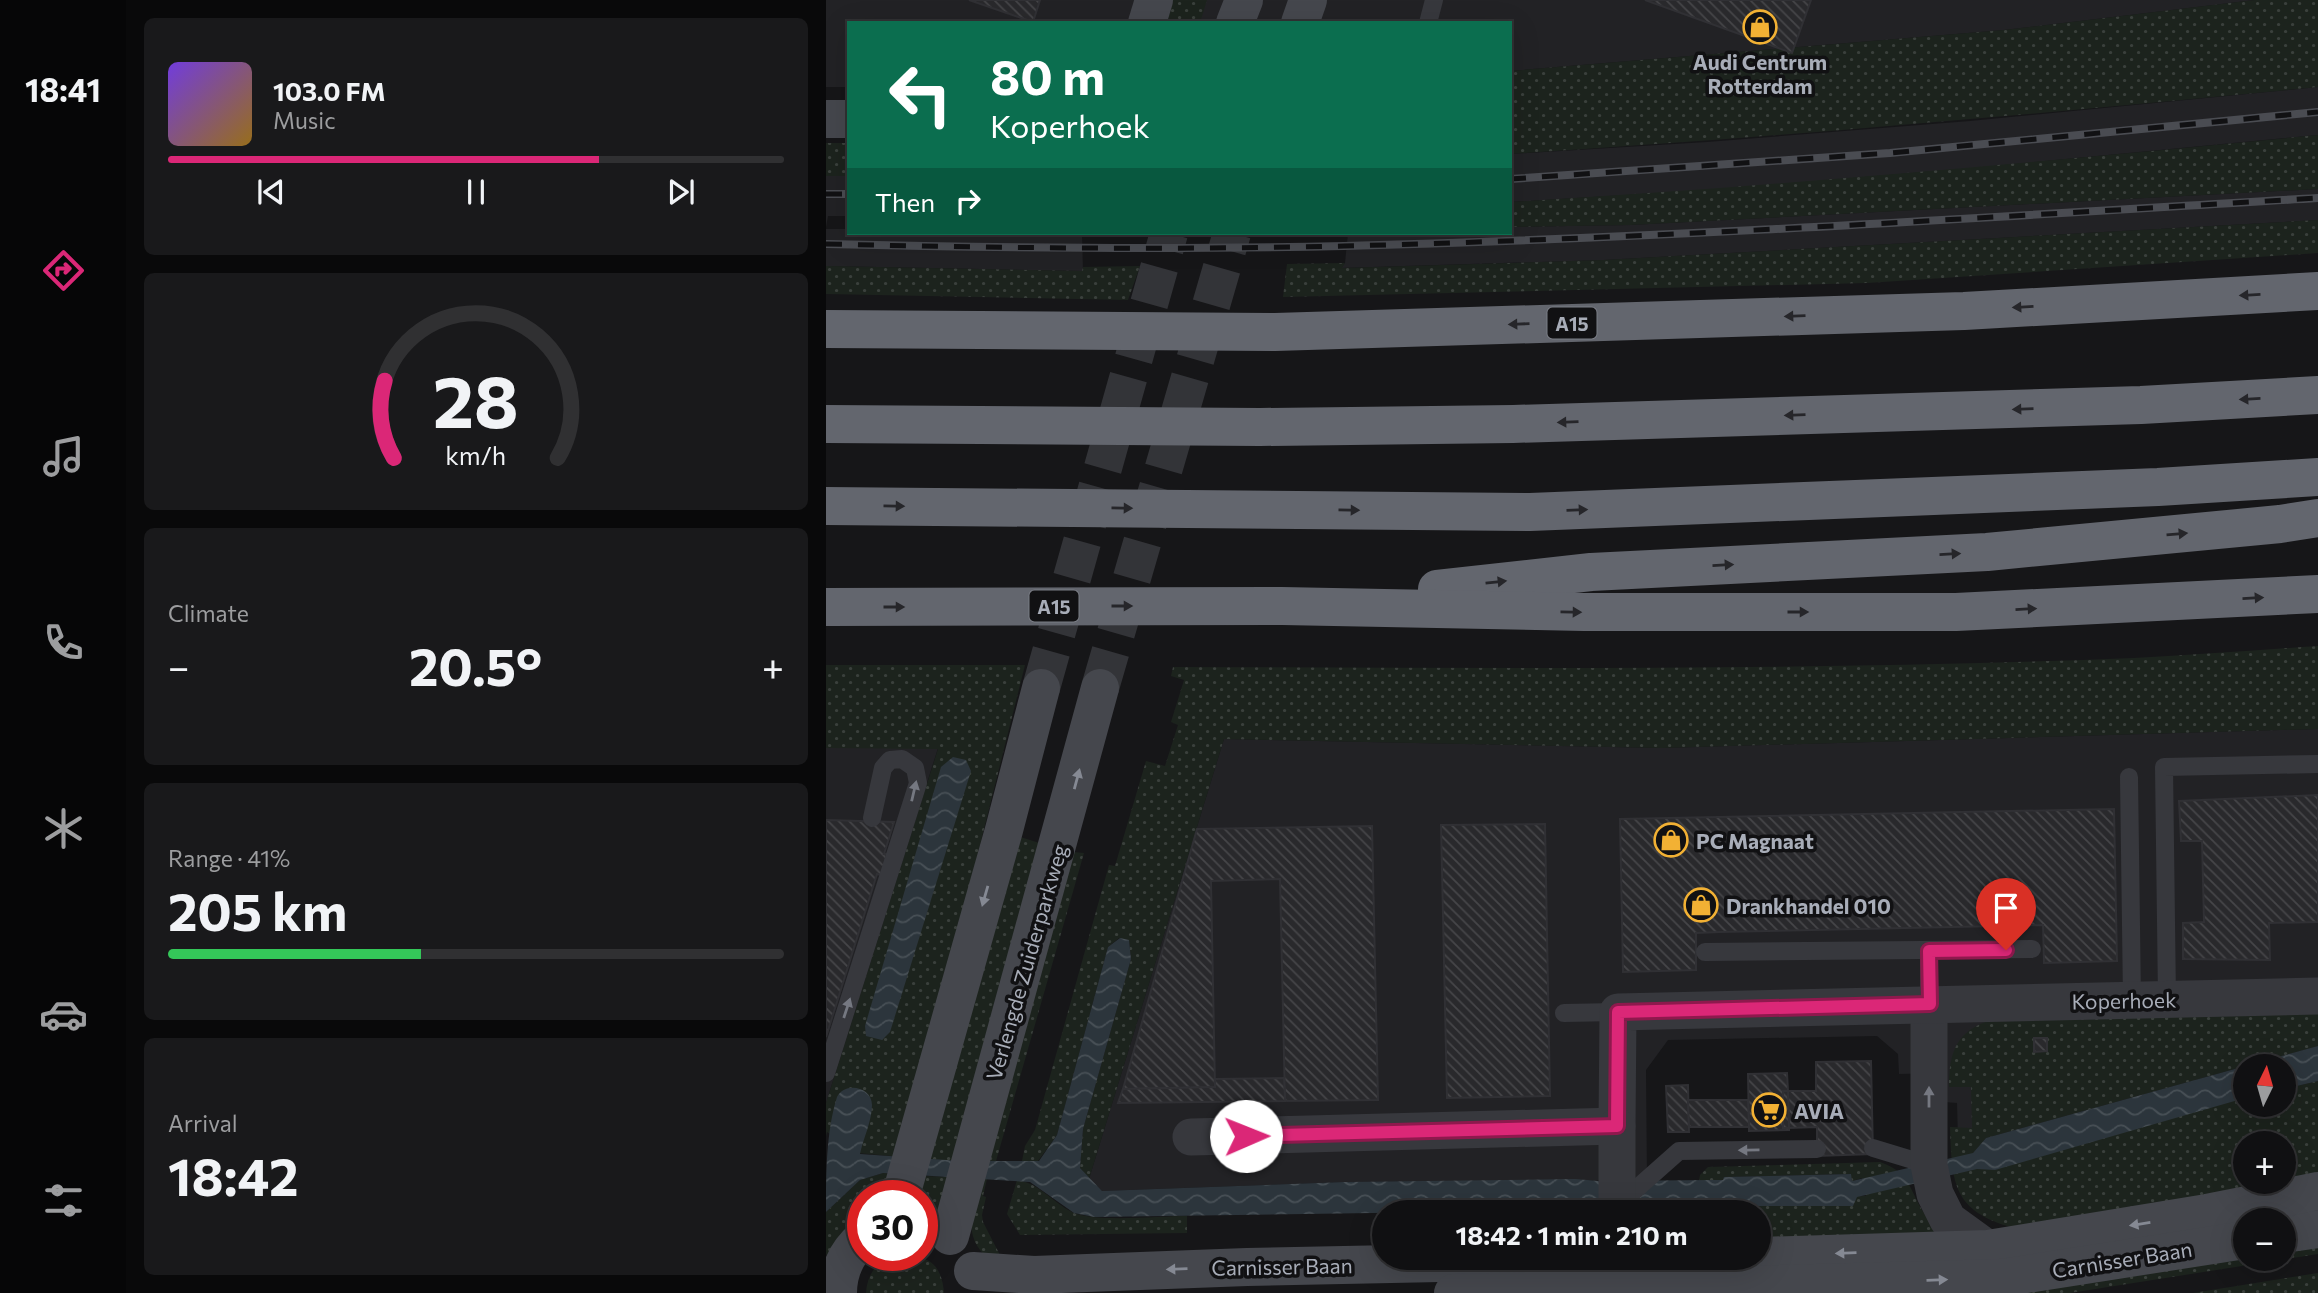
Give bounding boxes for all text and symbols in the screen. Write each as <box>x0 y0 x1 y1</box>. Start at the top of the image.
shop icon: Audi Centrum Rotterdam <box>1741 8 1779 46</box>
text: 80 m <box>990 45 1105 105</box>
icon: left <box>875 49 966 140</box>
place label: Audi Centrum Rotterdam <box>1693 49 1827 98</box>
text: 18:41 <box>25 69 101 109</box>
text: 103.0 FM <box>273 75 385 106</box>
text: Koperhoek <box>990 105 1150 145</box>
text: Music <box>273 106 336 134</box>
icon: previous <box>252 173 290 211</box>
icon: pause <box>457 173 495 211</box>
icon: next <box>662 173 700 211</box>
icon: right <box>949 182 987 220</box>
text: Then <box>875 186 935 217</box>
icon: directions <box>39 246 88 295</box>
one-way arrow <box>2239 290 2261 301</box>
one-way arrow <box>2011 302 2033 313</box>
road number: A15 <box>1548 308 1596 338</box>
one-way arrow <box>1784 310 1806 321</box>
one-way arrow <box>1508 319 1530 330</box>
text: 28 <box>433 354 519 443</box>
one-way arrow <box>2239 393 2261 404</box>
one-way arrow <box>2011 403 2033 414</box>
one-way arrow <box>1784 410 1806 421</box>
one-way arrow <box>1557 417 1579 428</box>
icon: music <box>39 432 88 481</box>
text: km/h <box>446 439 506 469</box>
one-way arrow <box>883 500 905 512</box>
one-way arrow <box>1111 502 1133 514</box>
one-way arrow <box>1338 504 1360 516</box>
one-way arrow <box>1566 505 1588 516</box>
one-way arrow <box>2166 528 2188 539</box>
one-way arrow <box>1939 548 1961 559</box>
one-way arrow <box>1712 560 1734 571</box>
one-way arrow <box>1485 577 1507 588</box>
road number: A15 <box>1030 590 1078 622</box>
one-way arrow <box>2242 592 2264 603</box>
text: Climate <box>168 599 249 627</box>
one-way arrow <box>1111 600 1133 612</box>
one-way arrow <box>883 601 905 613</box>
one-way arrow <box>2015 603 2037 614</box>
one-way arrow <box>1560 606 1582 617</box>
one-way arrow <box>1787 606 1809 618</box>
icon: phone <box>39 618 88 667</box>
text: 20.5° <box>409 633 542 697</box>
text: − <box>168 642 190 689</box>
text: + <box>762 642 784 689</box>
one-way arrow <box>1072 768 1082 789</box>
one-way arrow <box>909 780 920 802</box>
icon: climate <box>39 804 88 853</box>
shop icon: PC Magnaat <box>1652 821 1690 859</box>
place label: PC Magnaat <box>1696 828 1814 853</box>
street label: Verlengde Zuiderparkweg <box>980 841 1072 1083</box>
text: Range · 41% <box>168 844 290 872</box>
text: 205 km <box>168 878 347 942</box>
pin <box>1976 878 2036 950</box>
one-way arrow <box>980 885 990 906</box>
shop icon: Drankhandel 010 <box>1682 886 1720 924</box>
icon: arrive <box>1987 889 2025 927</box>
place label: Drankhandel 010 <box>1726 893 1891 918</box>
street label: Koperhoek <box>2071 987 2177 1013</box>
icon: car <box>39 990 88 1039</box>
one-way arrow <box>842 997 852 1018</box>
north arrow <box>2233 1054 2296 1116</box>
map controls <box>2233 1054 2296 1271</box>
one-way arrow <box>1923 1086 1935 1108</box>
supermarket icon: AVIA <box>1750 1091 1788 1129</box>
place label: AVIA <box>1794 1098 1844 1123</box>
position arrow <box>1209 1099 1283 1173</box>
text: Arrival <box>168 1109 238 1137</box>
button: + <box>2233 1131 2296 1194</box>
text: 18:42 <box>168 1143 299 1207</box>
one-way arrow <box>1737 1144 1759 1156</box>
icon: filters <box>39 1176 88 1225</box>
speed limit sign: 30 <box>847 1180 938 1271</box>
button: − <box>2233 1208 2296 1271</box>
text: 18:42 · 1 min · 210 m <box>1455 1219 1688 1250</box>
one-way arrow <box>2129 1219 2151 1230</box>
street label: Carnisser Baan <box>2050 1236 2194 1282</box>
one-way arrow <box>1835 1247 1857 1259</box>
street label: Carnisser Baan <box>1211 1252 1353 1280</box>
one-way arrow <box>1166 1263 1188 1275</box>
one-way arrow <box>1927 1274 1949 1286</box>

